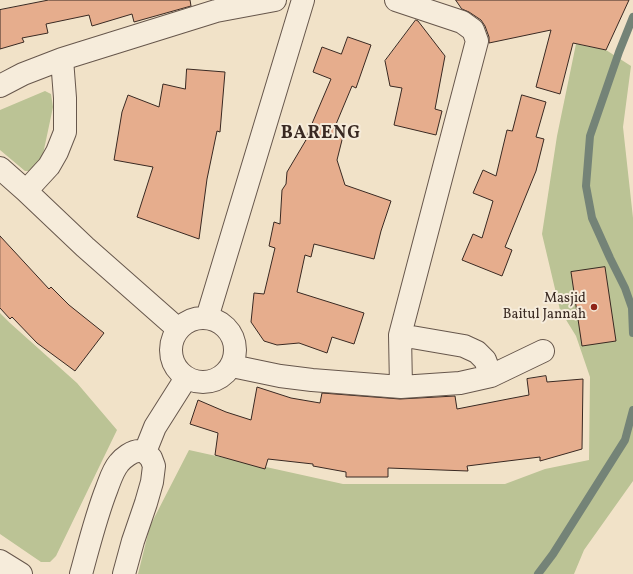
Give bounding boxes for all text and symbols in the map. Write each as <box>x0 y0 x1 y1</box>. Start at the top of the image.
district label: BARENG <box>281 124 361 146</box>
place label: Masjid Baitul Jannah <box>503 291 586 324</box>
marker: Masjid Baitul Jannah <box>589 302 599 312</box>

